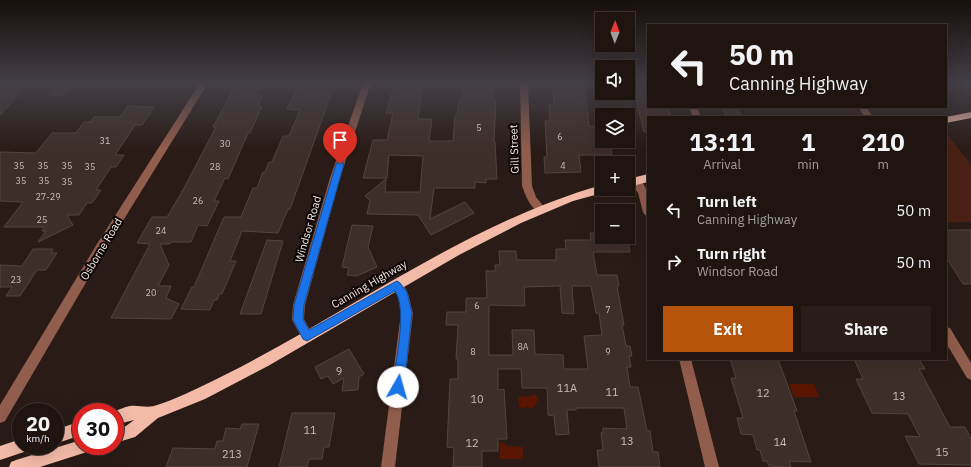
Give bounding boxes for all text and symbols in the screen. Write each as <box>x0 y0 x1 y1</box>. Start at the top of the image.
north arrow <box>595 12 635 52</box>
map controls <box>595 12 635 244</box>
text: 50 m <box>729 36 794 73</box>
icon: left <box>663 40 715 92</box>
button: sound <box>595 60 635 100</box>
text: Canning Highway <box>729 72 868 95</box>
button: layers <box>595 108 635 148</box>
house number: 5 <box>476 122 482 133</box>
pin <box>323 123 357 164</box>
street label: Gill Street <box>506 124 522 174</box>
text: 13:11 <box>689 126 755 158</box>
text: 1 <box>801 126 815 158</box>
text: 210 <box>861 126 905 158</box>
icon: arrive <box>329 129 351 151</box>
house number: 6 <box>557 131 563 142</box>
house number: 31 <box>100 135 110 146</box>
house number: 30 <box>220 138 230 149</box>
button: + <box>595 156 635 196</box>
text: Arrival <box>703 156 741 173</box>
text: min <box>797 156 819 173</box>
text: m <box>877 156 889 173</box>
house number: 35 <box>14 160 24 171</box>
house number: 35 <box>38 160 48 171</box>
house number: 35 <box>62 160 72 171</box>
house number: 4 <box>560 160 566 171</box>
house number: 35 <box>85 161 95 172</box>
house number: 28 <box>210 161 220 172</box>
house number: 35 <box>16 175 26 186</box>
house number: 35 <box>39 175 49 186</box>
house number: 35 <box>62 176 72 187</box>
house number: 27-29 <box>35 191 61 202</box>
text: Turn left <box>697 192 757 211</box>
street label: Windsor Road <box>292 194 324 264</box>
house number: 26 <box>193 195 203 206</box>
icon: left <box>663 199 685 221</box>
text: 50 m <box>896 201 931 220</box>
button: − <box>595 204 635 244</box>
text: Canning Highway <box>697 211 797 228</box>
house number: 25 <box>37 214 47 225</box>
street label: Osborne Road <box>77 215 125 283</box>
house number: 24 <box>156 225 166 236</box>
text: Turn right <box>697 244 766 263</box>
icon: right <box>663 251 685 273</box>
text: 50 m <box>896 253 931 272</box>
street label: Canning Highway <box>329 256 410 311</box>
text: Windsor Road <box>697 263 778 280</box>
house number: 23 <box>11 274 21 285</box>
house number: 20 <box>146 287 156 298</box>
house number: 6 <box>474 300 480 311</box>
house number: 7 <box>605 304 611 315</box>
button: Exit <box>663 306 793 352</box>
button: Share <box>801 306 931 352</box>
house number: 8A <box>517 341 529 352</box>
house number: 8 <box>470 346 476 357</box>
house number: 9 <box>605 346 611 357</box>
house number: 9 <box>336 364 342 378</box>
position arrow <box>377 366 419 408</box>
house number: 11A <box>557 381 577 395</box>
house number: 11 <box>605 385 619 399</box>
house number: 12 <box>756 386 770 400</box>
house number: 13 <box>892 389 906 403</box>
house number: 10 <box>470 392 484 406</box>
speed limit sign: 30 <box>72 403 124 455</box>
text: 20 <box>26 410 50 437</box>
house number: 11 <box>303 423 317 437</box>
text: km/h <box>26 432 50 445</box>
house number: 13 <box>620 434 634 448</box>
house number: 14 <box>773 435 787 449</box>
house number: 12 <box>465 436 479 450</box>
house number: 15 <box>935 445 949 459</box>
house number: 213 <box>222 447 242 461</box>

